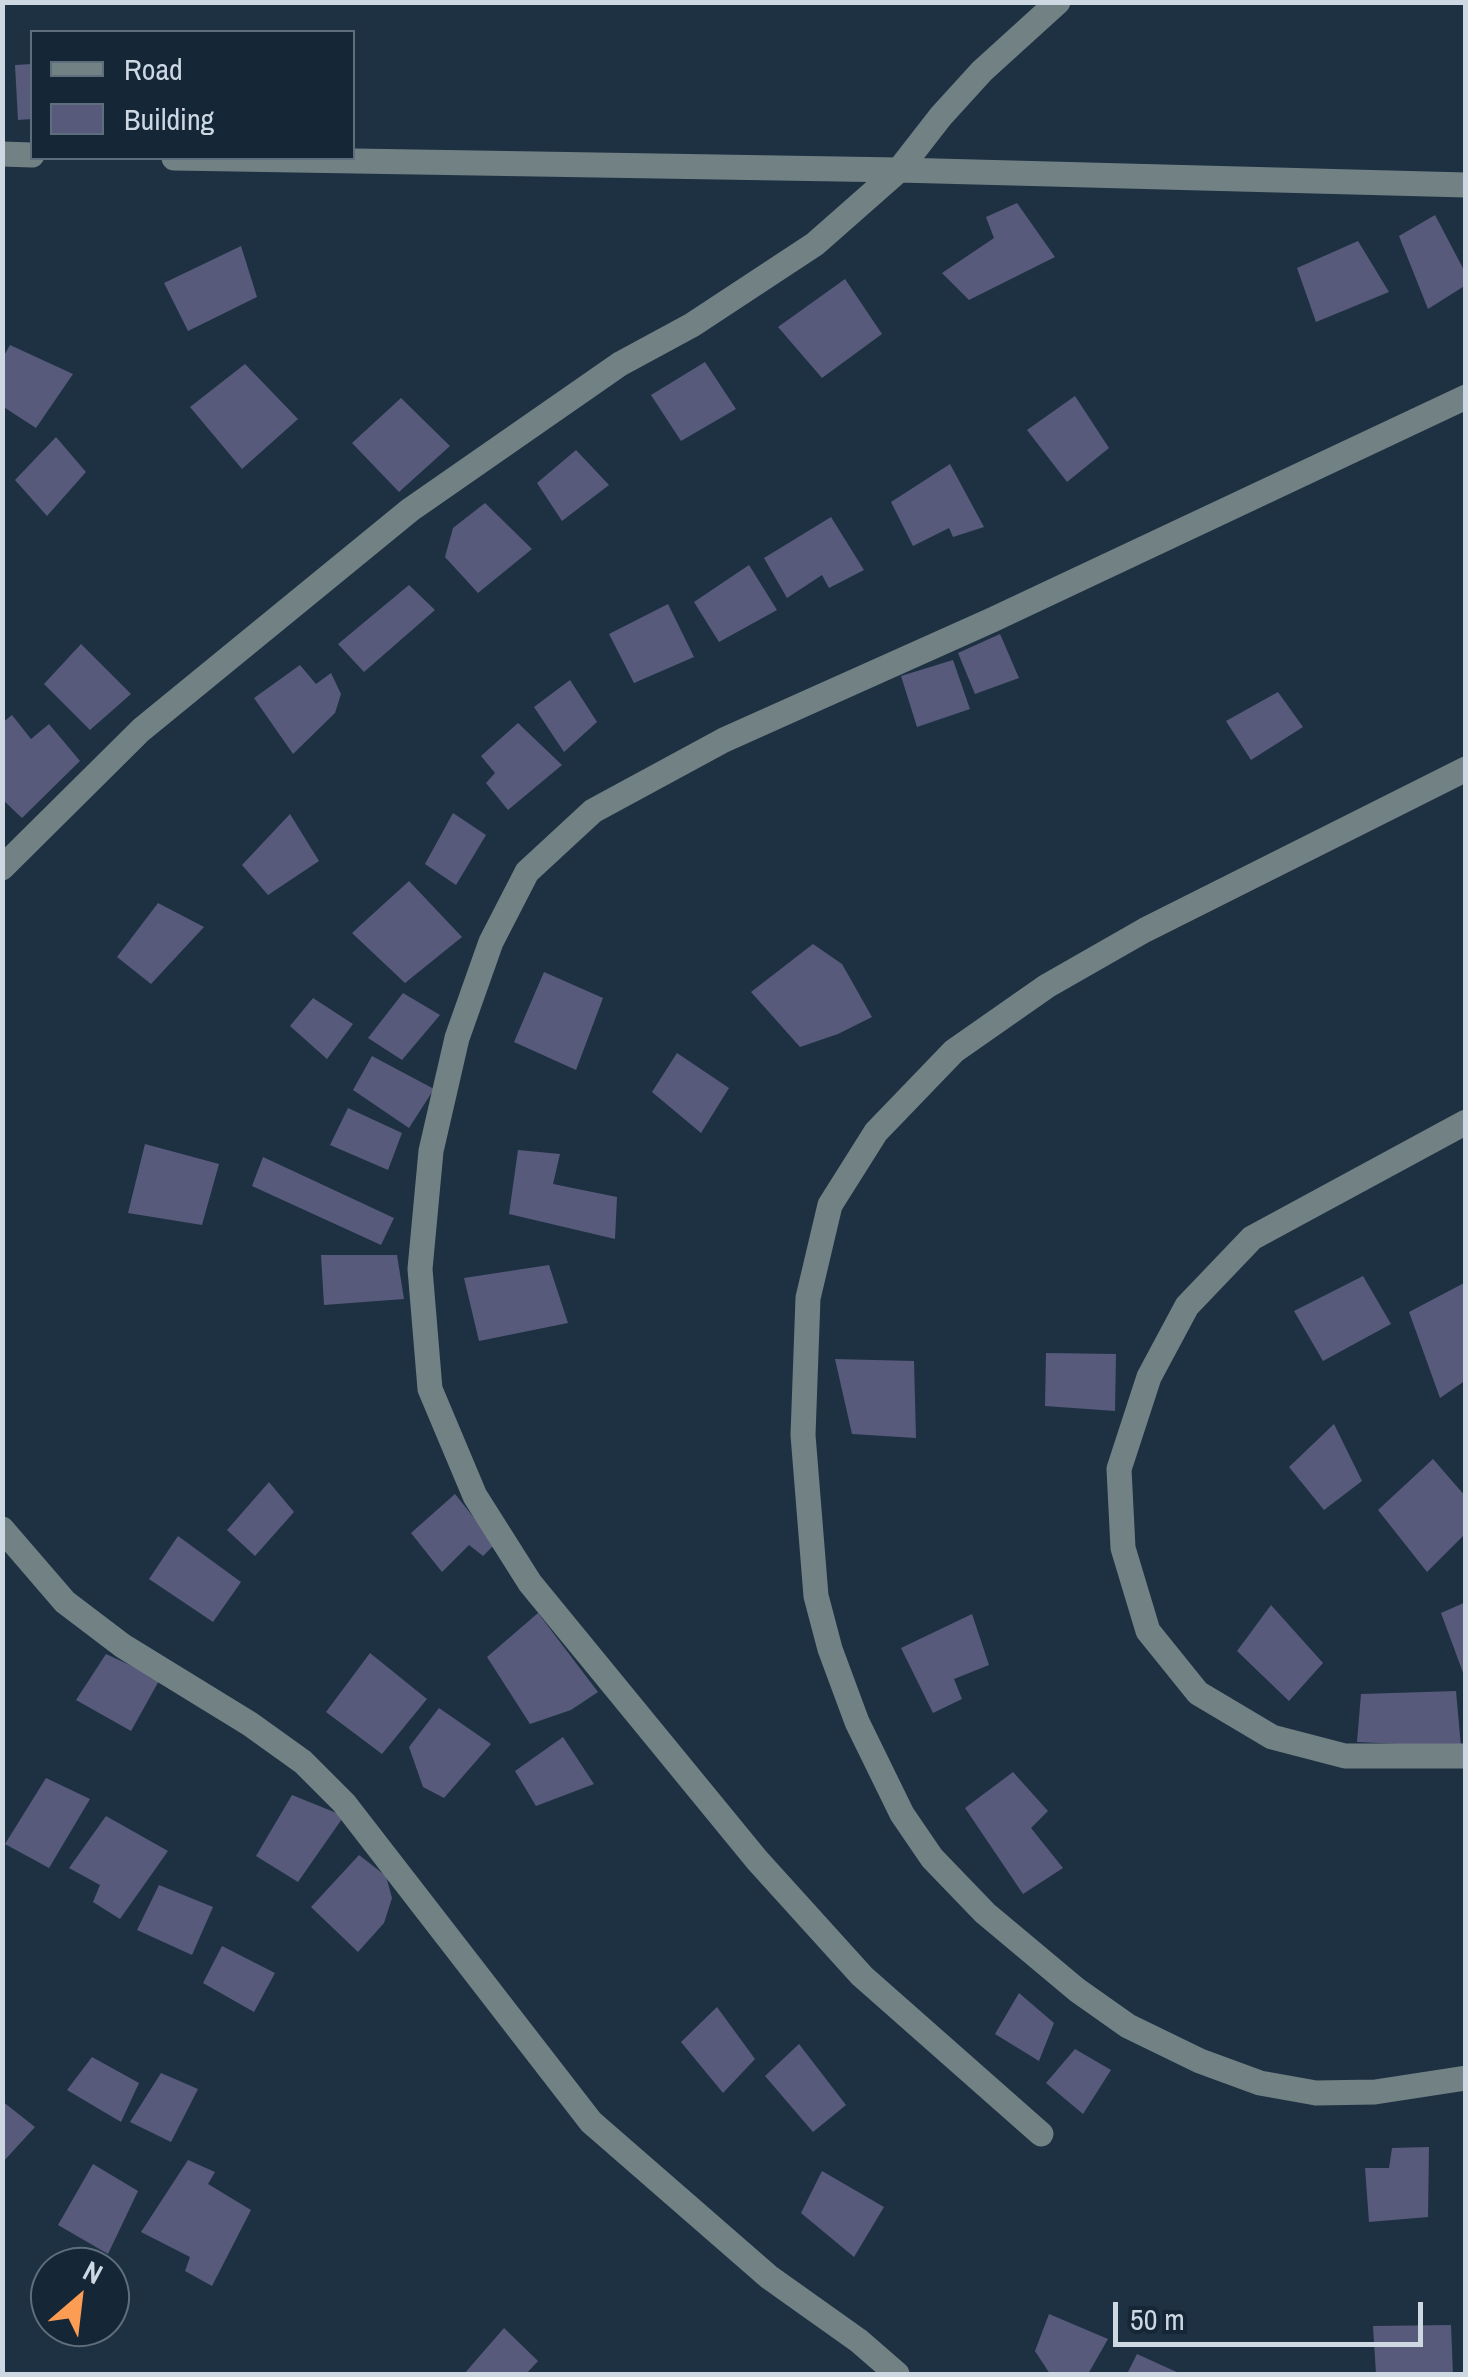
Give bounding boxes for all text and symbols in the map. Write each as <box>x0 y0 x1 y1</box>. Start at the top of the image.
legend <box>30 30 355 160</box>
text: Road <box>124 49 183 89</box>
text: Building <box>124 99 214 139</box>
north arrow <box>30 2247 130 2347</box>
text: N <box>77 2252 109 2293</box>
scale bar <box>1118 2282 1428 2344</box>
text: 50 m <box>1130 2299 1185 2339</box>

